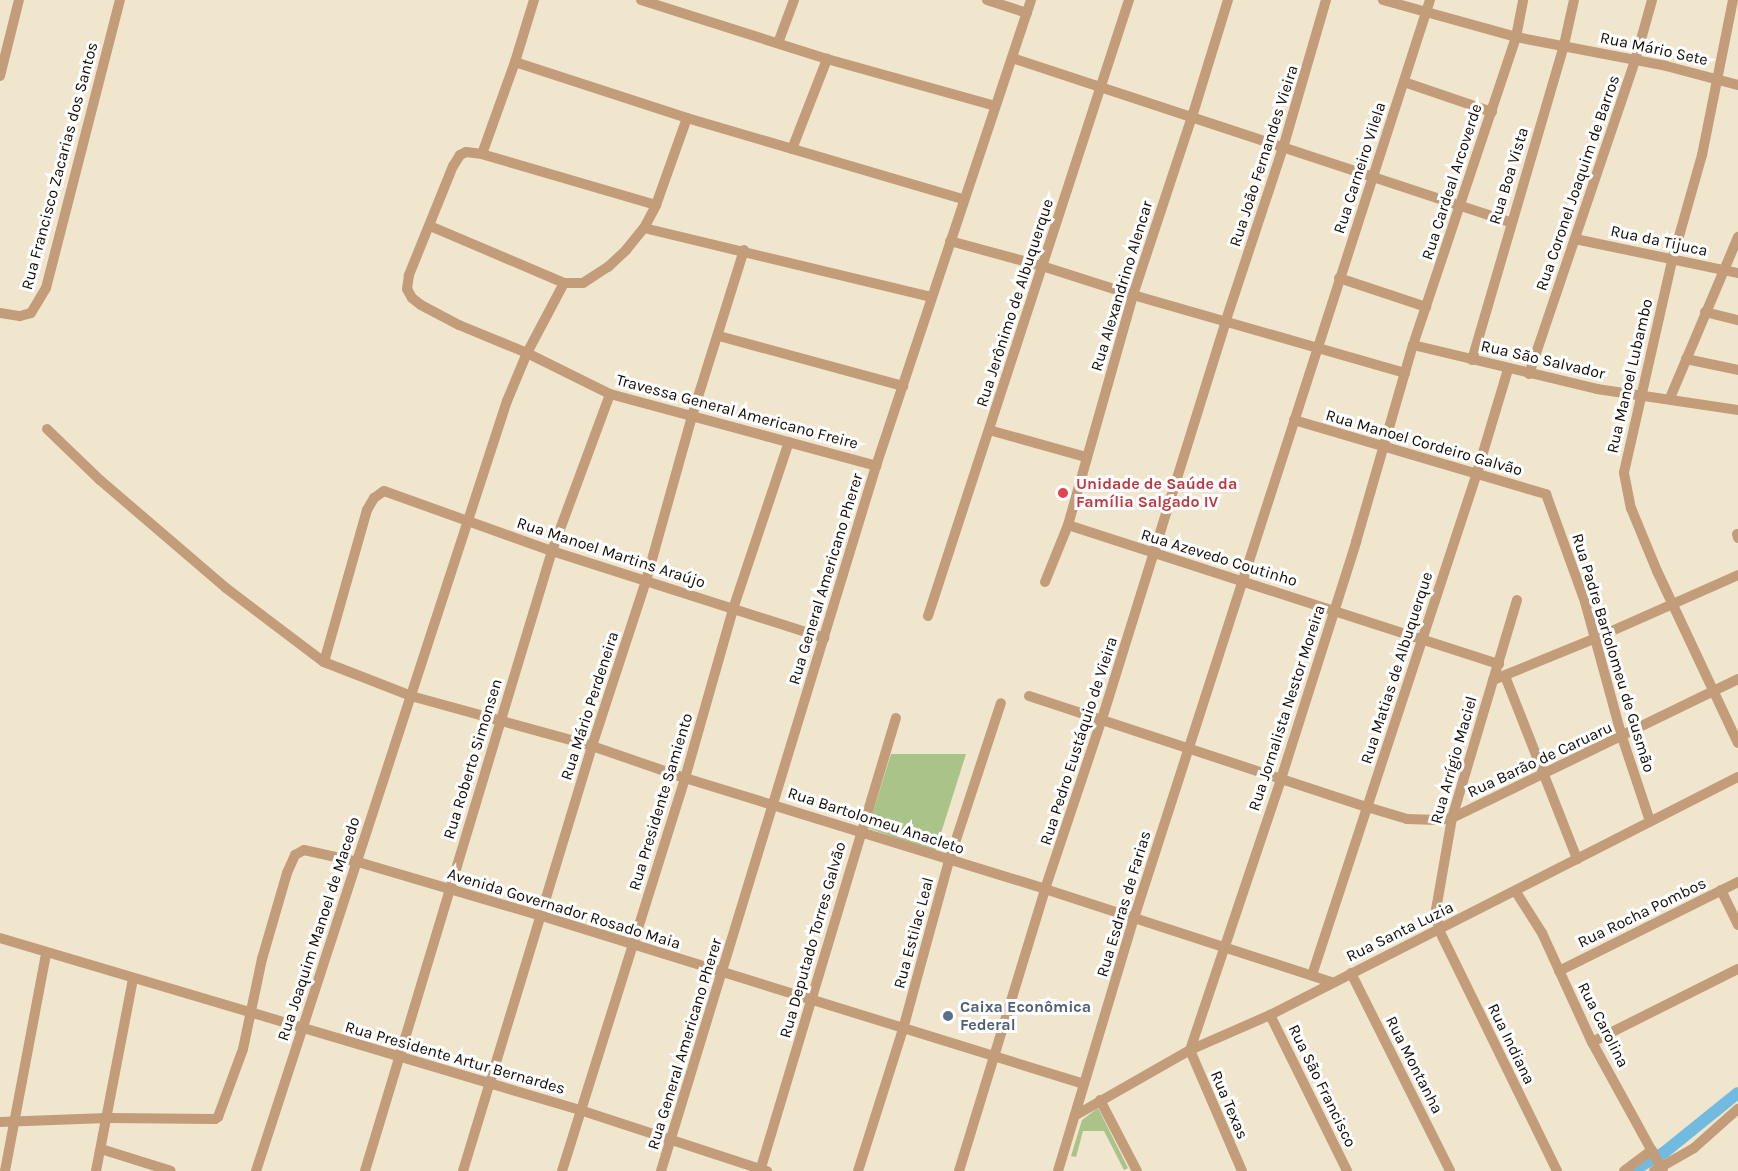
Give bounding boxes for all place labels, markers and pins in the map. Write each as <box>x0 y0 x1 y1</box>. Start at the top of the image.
place label: Unidade de Saúde da Família Salgado IV <box>1076 474 1237 512</box>
marker: Unidade de Saúde da Família Salgado IV <box>1054 484 1072 502</box>
place label: Caixa Econômica Federal <box>960 997 1091 1035</box>
marker: Caixa Econômica Federal <box>941 1009 955 1023</box>

